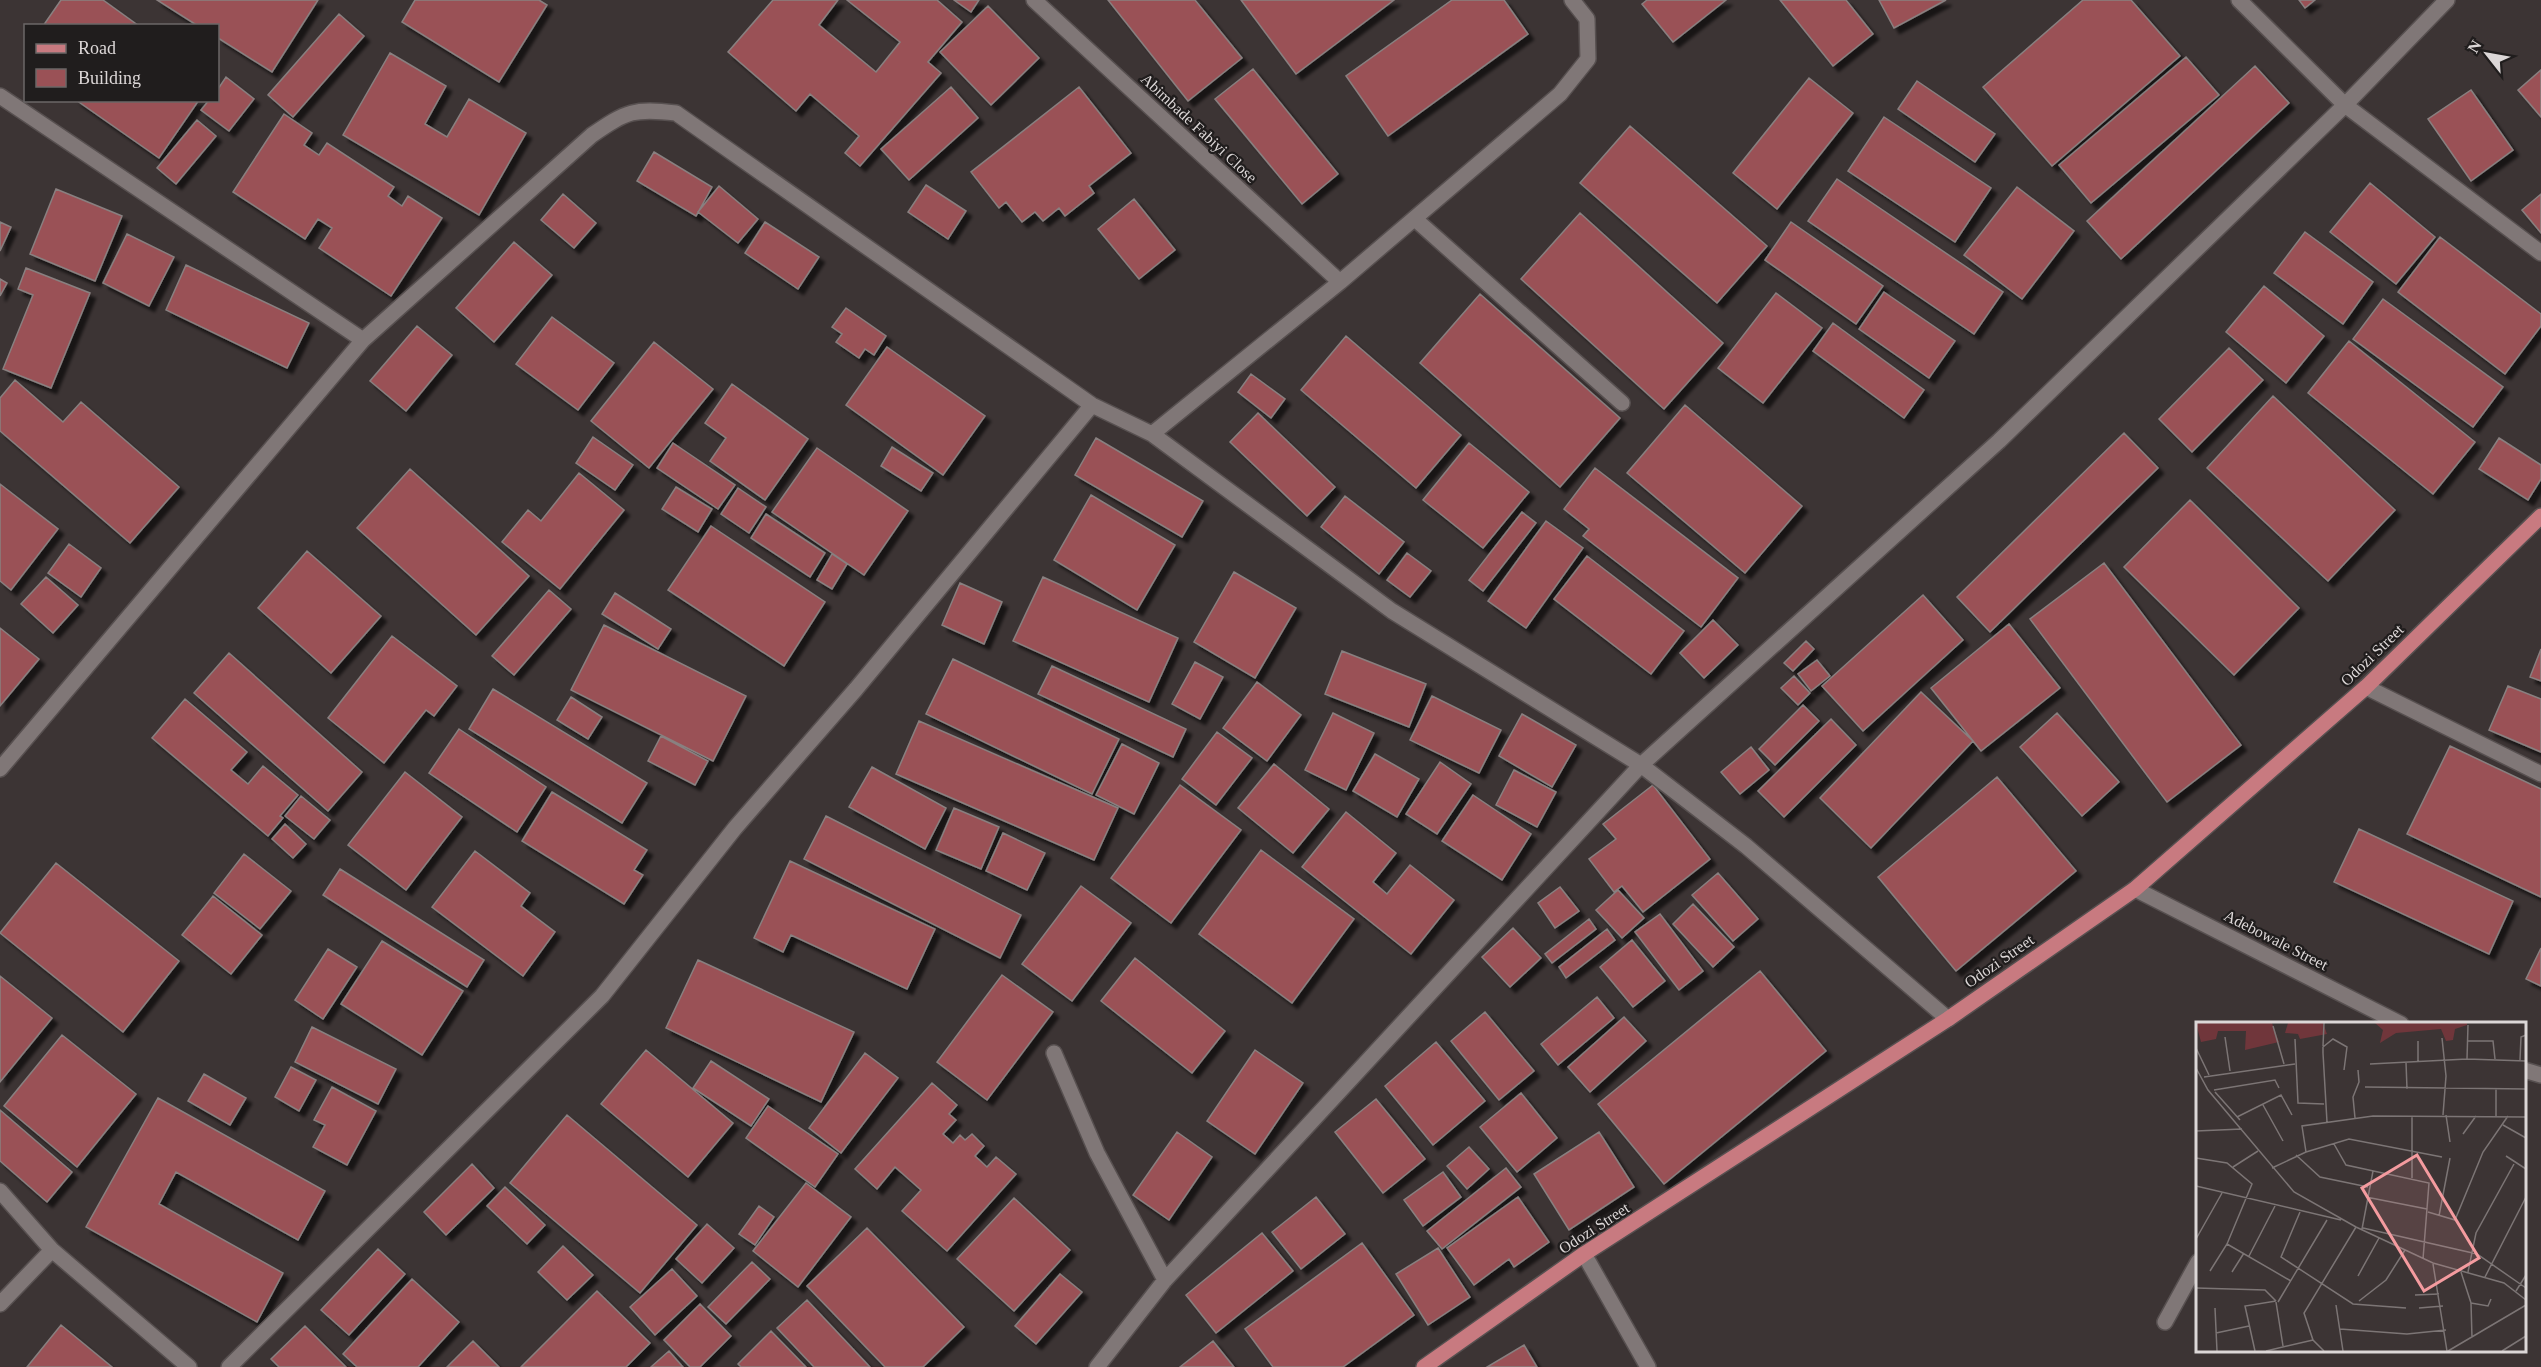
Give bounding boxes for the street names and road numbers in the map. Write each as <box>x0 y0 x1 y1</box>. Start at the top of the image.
street label: Abimbade Fabiyi Close <box>1137 70 1260 187</box>
street label: Odozi Street <box>2337 621 2407 689</box>
street label: Adebowale Street <box>2221 907 2331 974</box>
street label: Odozi Street <box>1961 931 2037 991</box>
street label: Odozi Street <box>1556 1199 1633 1257</box>

